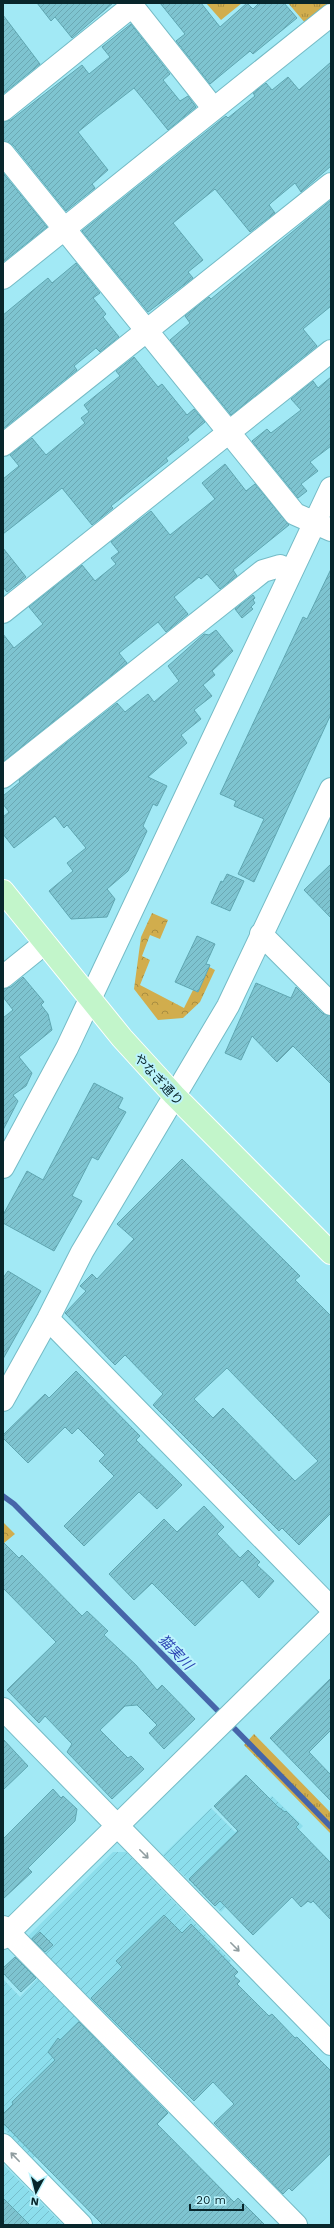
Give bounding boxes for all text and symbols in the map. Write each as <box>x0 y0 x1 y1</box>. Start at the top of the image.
street label: やなぎ通り <box>131 1050 186 1108</box>
water label: 猫実川 <box>156 1631 198 1674</box>
one-way arrow <box>139 1849 149 1859</box>
one-way arrow <box>231 1942 240 1952</box>
one-way arrow <box>10 2152 20 2162</box>
north arrow <box>16 2172 56 2212</box>
scale bar <box>190 2186 243 2212</box>
text: 20 m <box>196 2193 226 2207</box>
text: N <box>30 2194 40 2208</box>

